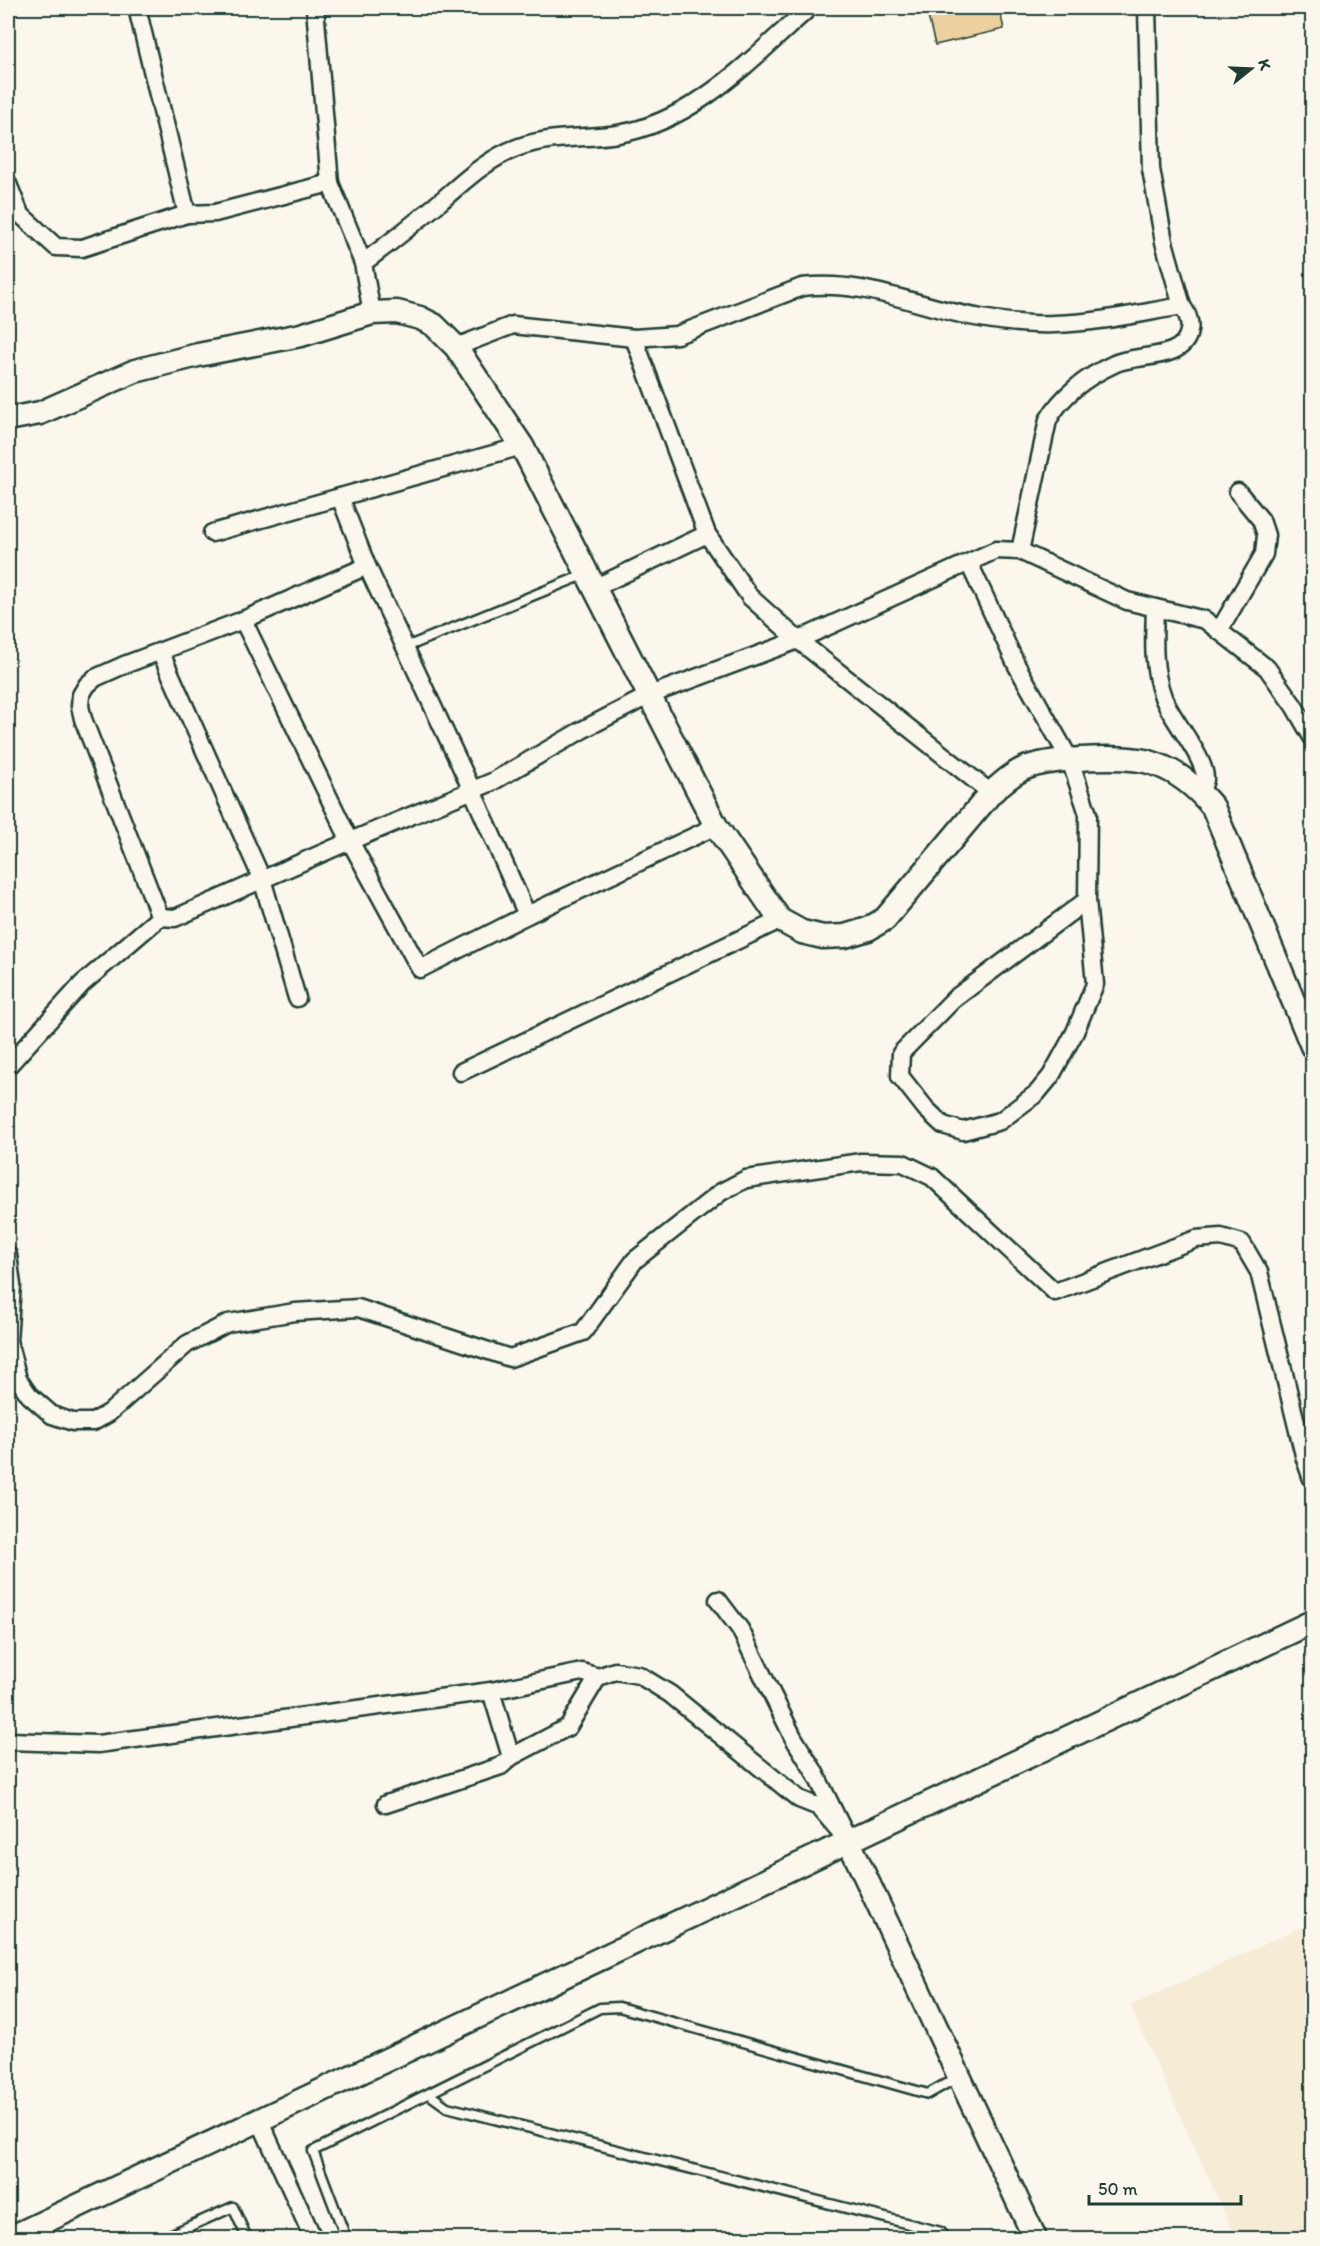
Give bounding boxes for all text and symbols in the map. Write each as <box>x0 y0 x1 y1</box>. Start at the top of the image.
north arrow <box>1221 39 1281 99</box>
text: K <box>1254 57 1276 73</box>
scale bar <box>1089 2168 1240 2206</box>
text: 50 m <box>1098 2178 1138 2200</box>

